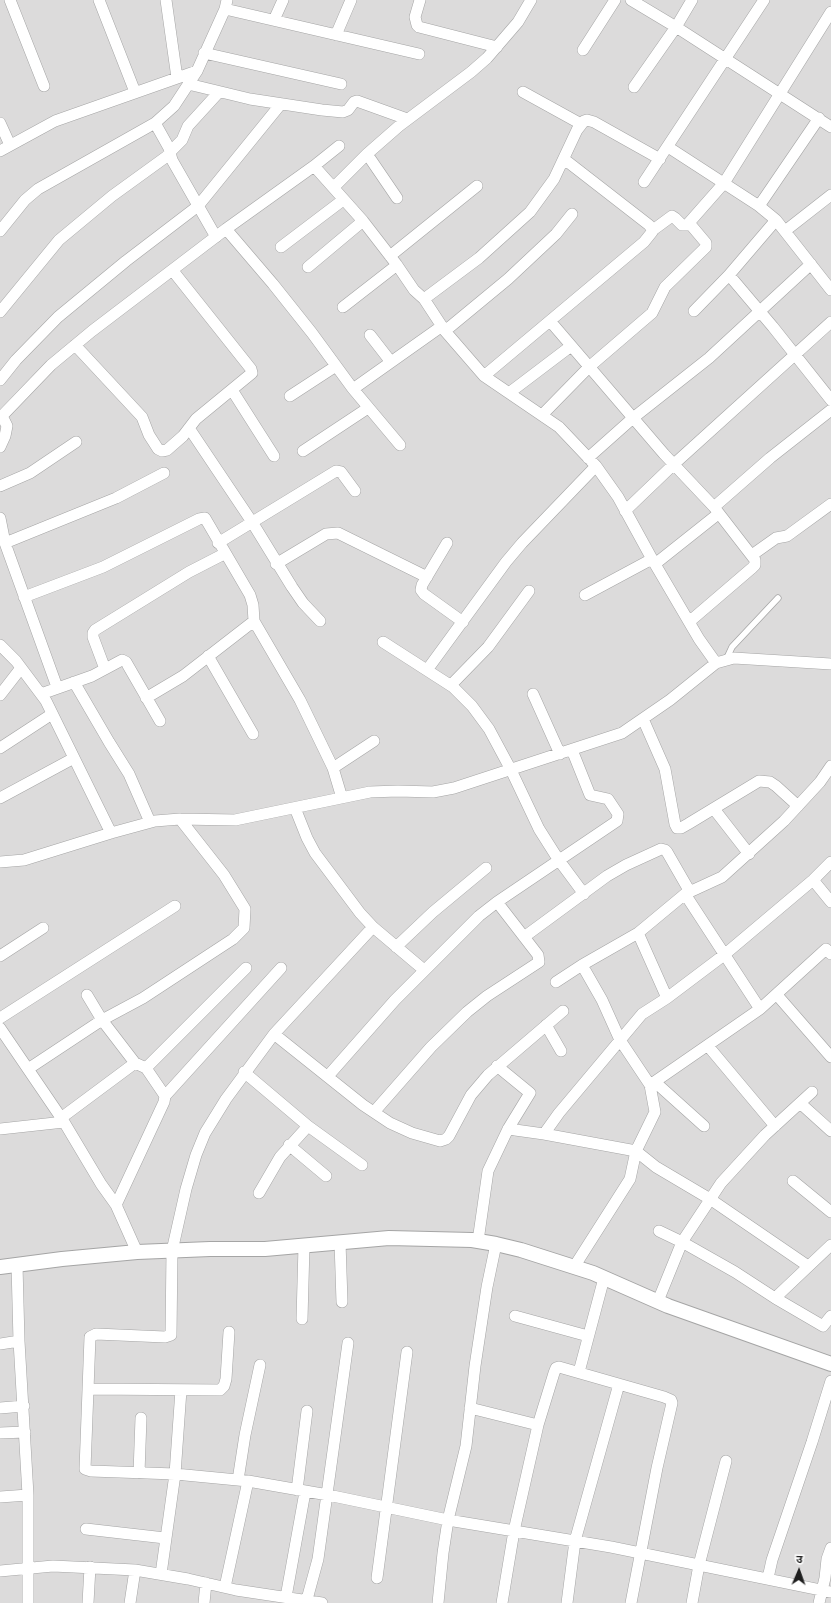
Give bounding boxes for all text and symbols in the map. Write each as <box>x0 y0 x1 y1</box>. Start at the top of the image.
north arrow <box>779 1551 819 1591</box>
text: उ <box>796 1552 803 1566</box>

